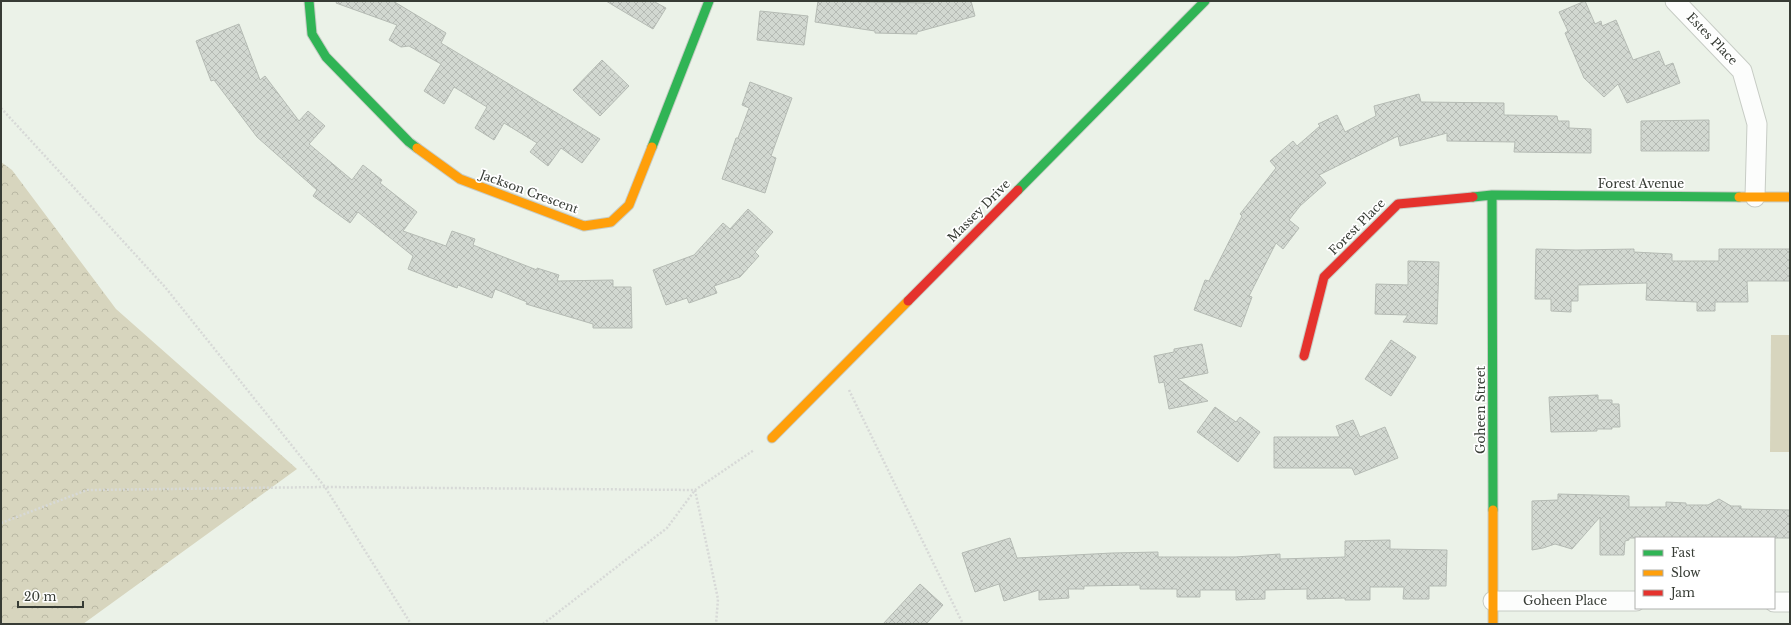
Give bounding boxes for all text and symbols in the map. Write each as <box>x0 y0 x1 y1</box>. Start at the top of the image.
street label: Estes Place <box>1684 9 1741 68</box>
street label: Jackson Crescent <box>476 166 581 216</box>
street label: Massey Drive <box>944 176 1013 245</box>
street label: Forest Avenue <box>1598 176 1684 191</box>
street label: Forest Place <box>1325 195 1388 258</box>
street label: Goheen Street <box>1473 365 1488 454</box>
legend <box>1635 537 1775 609</box>
text: Fast <box>1671 545 1696 560</box>
text: Slow <box>1671 565 1701 580</box>
scale bar <box>18 583 83 609</box>
text: Jam <box>1669 585 1695 600</box>
text: 20 m <box>24 589 56 604</box>
street label: Goheen Place <box>1523 593 1607 608</box>

